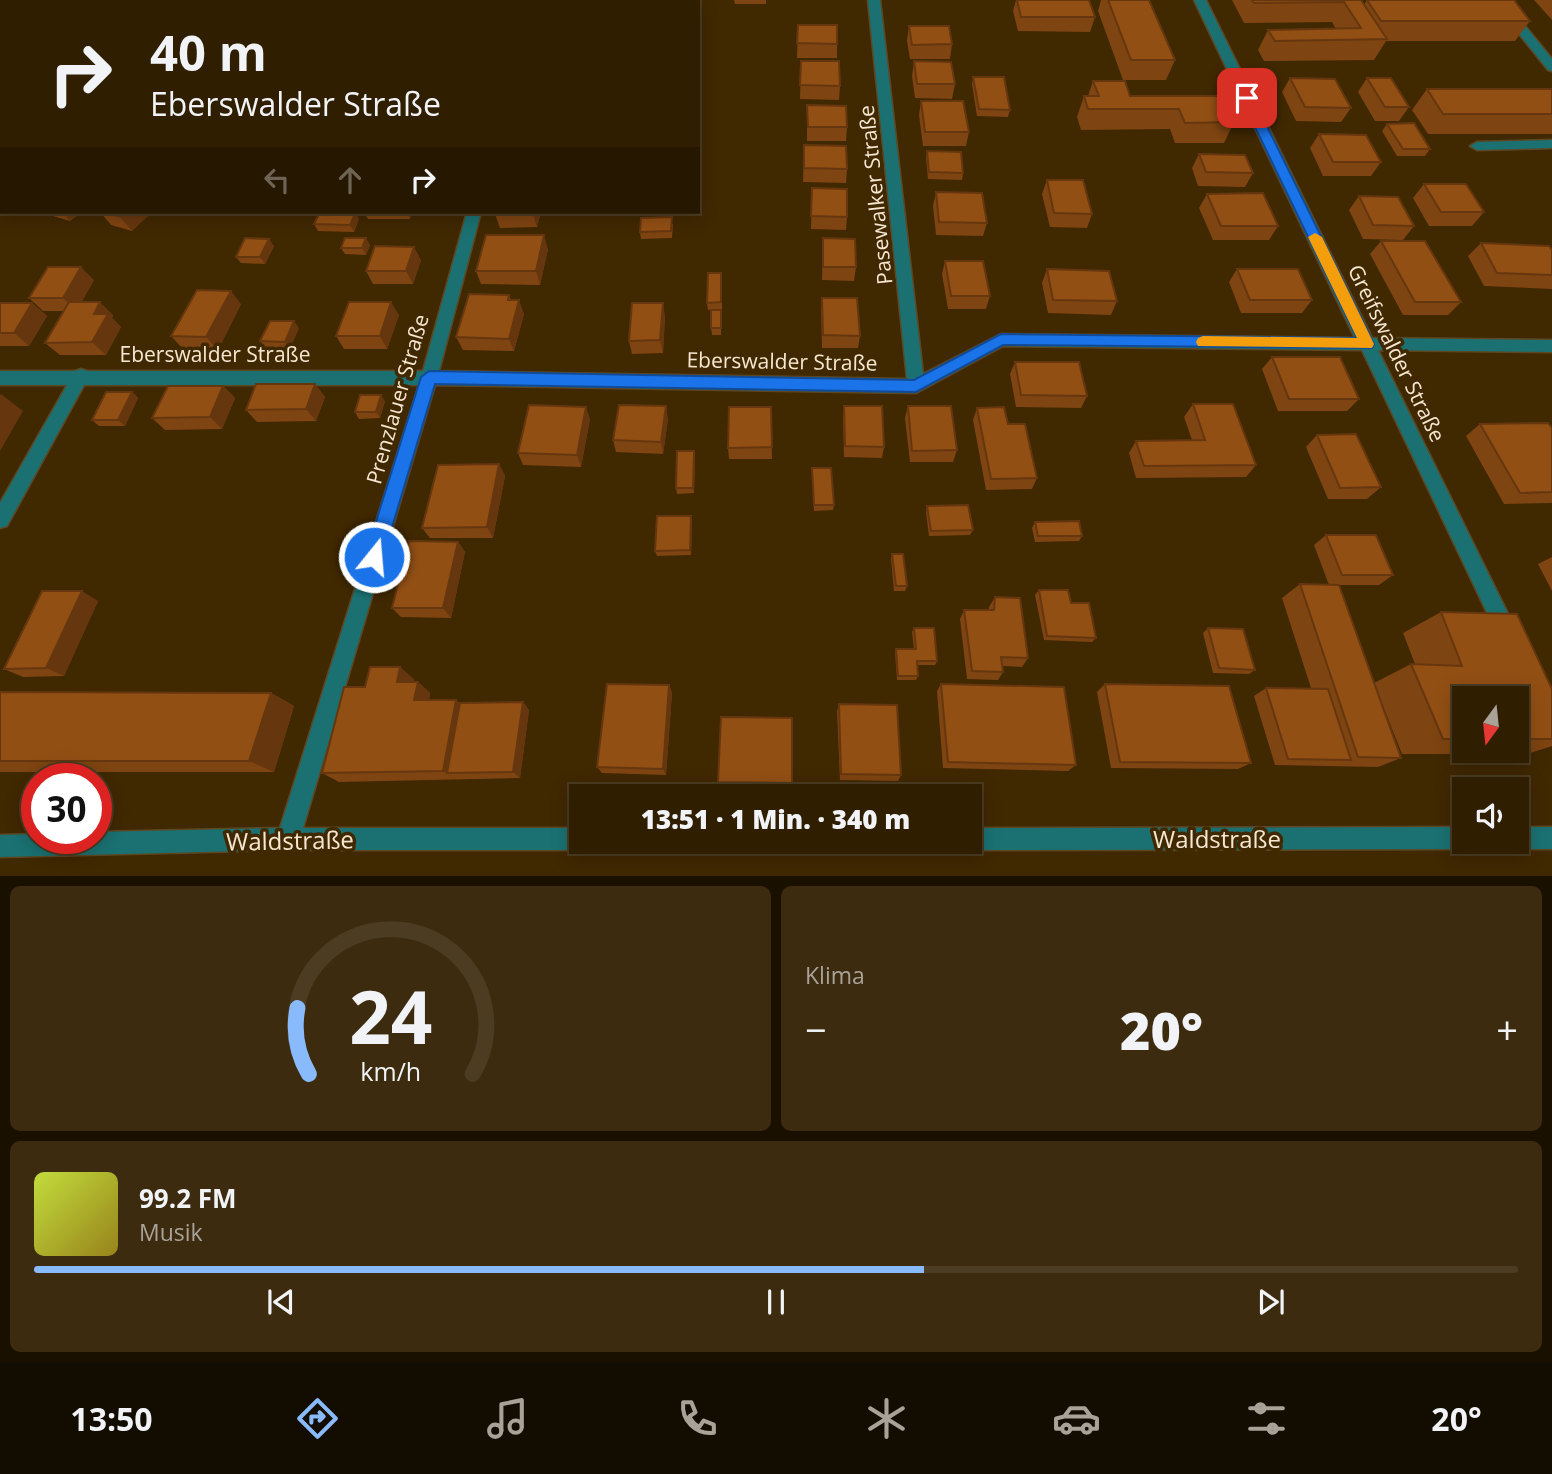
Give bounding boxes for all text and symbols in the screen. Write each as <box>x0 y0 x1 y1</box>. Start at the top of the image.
text: 40 m <box>150 19 267 85</box>
icon: right <box>35 28 126 119</box>
pin <box>1217 68 1277 128</box>
icon: arrive <box>1228 79 1266 117</box>
text: Eberswalder Straße <box>150 82 441 125</box>
street label: Pasewalker Straße <box>852 104 898 286</box>
icon: left <box>258 161 296 199</box>
icon: ahead <box>331 161 369 199</box>
icon: right <box>404 161 442 199</box>
street label: Greifswalder Straße <box>1342 260 1452 446</box>
street label: Prenzlauer Straße <box>359 311 435 487</box>
street label: Eberswalder Straße <box>120 340 310 368</box>
street label: Eberswalder Straße <box>686 345 878 377</box>
position arrow <box>337 520 411 594</box>
north arrow <box>1452 686 1530 763</box>
map controls <box>1452 686 1529 854</box>
speed limit sign: 30 <box>21 763 112 854</box>
button: sound <box>1452 777 1529 854</box>
text: 13:51 · 1 Min. · 340 m <box>641 801 910 837</box>
street label: Waldstraße <box>226 822 354 858</box>
street label: Waldstraße <box>1153 822 1281 855</box>
text: Klima <box>805 959 865 991</box>
text: 24 <box>349 967 432 1066</box>
text: 20° <box>1120 994 1203 1065</box>
text: − <box>805 1003 827 1055</box>
text: + <box>1496 1003 1518 1055</box>
text: km/h <box>360 1054 421 1088</box>
text: 99.2 FM <box>139 1180 237 1216</box>
text: Musik <box>139 1216 203 1248</box>
icon: previous <box>262 1283 300 1321</box>
icon: pause <box>757 1283 795 1321</box>
icon: next <box>1252 1283 1290 1321</box>
icon: directions <box>293 1394 342 1443</box>
icon: music <box>483 1394 532 1443</box>
icon: phone <box>673 1394 722 1443</box>
icon: climate <box>862 1394 911 1443</box>
icon: car <box>1052 1394 1101 1443</box>
icon: filters <box>1242 1394 1291 1443</box>
text: 13:50 <box>70 1397 153 1440</box>
text: 20° <box>1431 1397 1482 1440</box>

